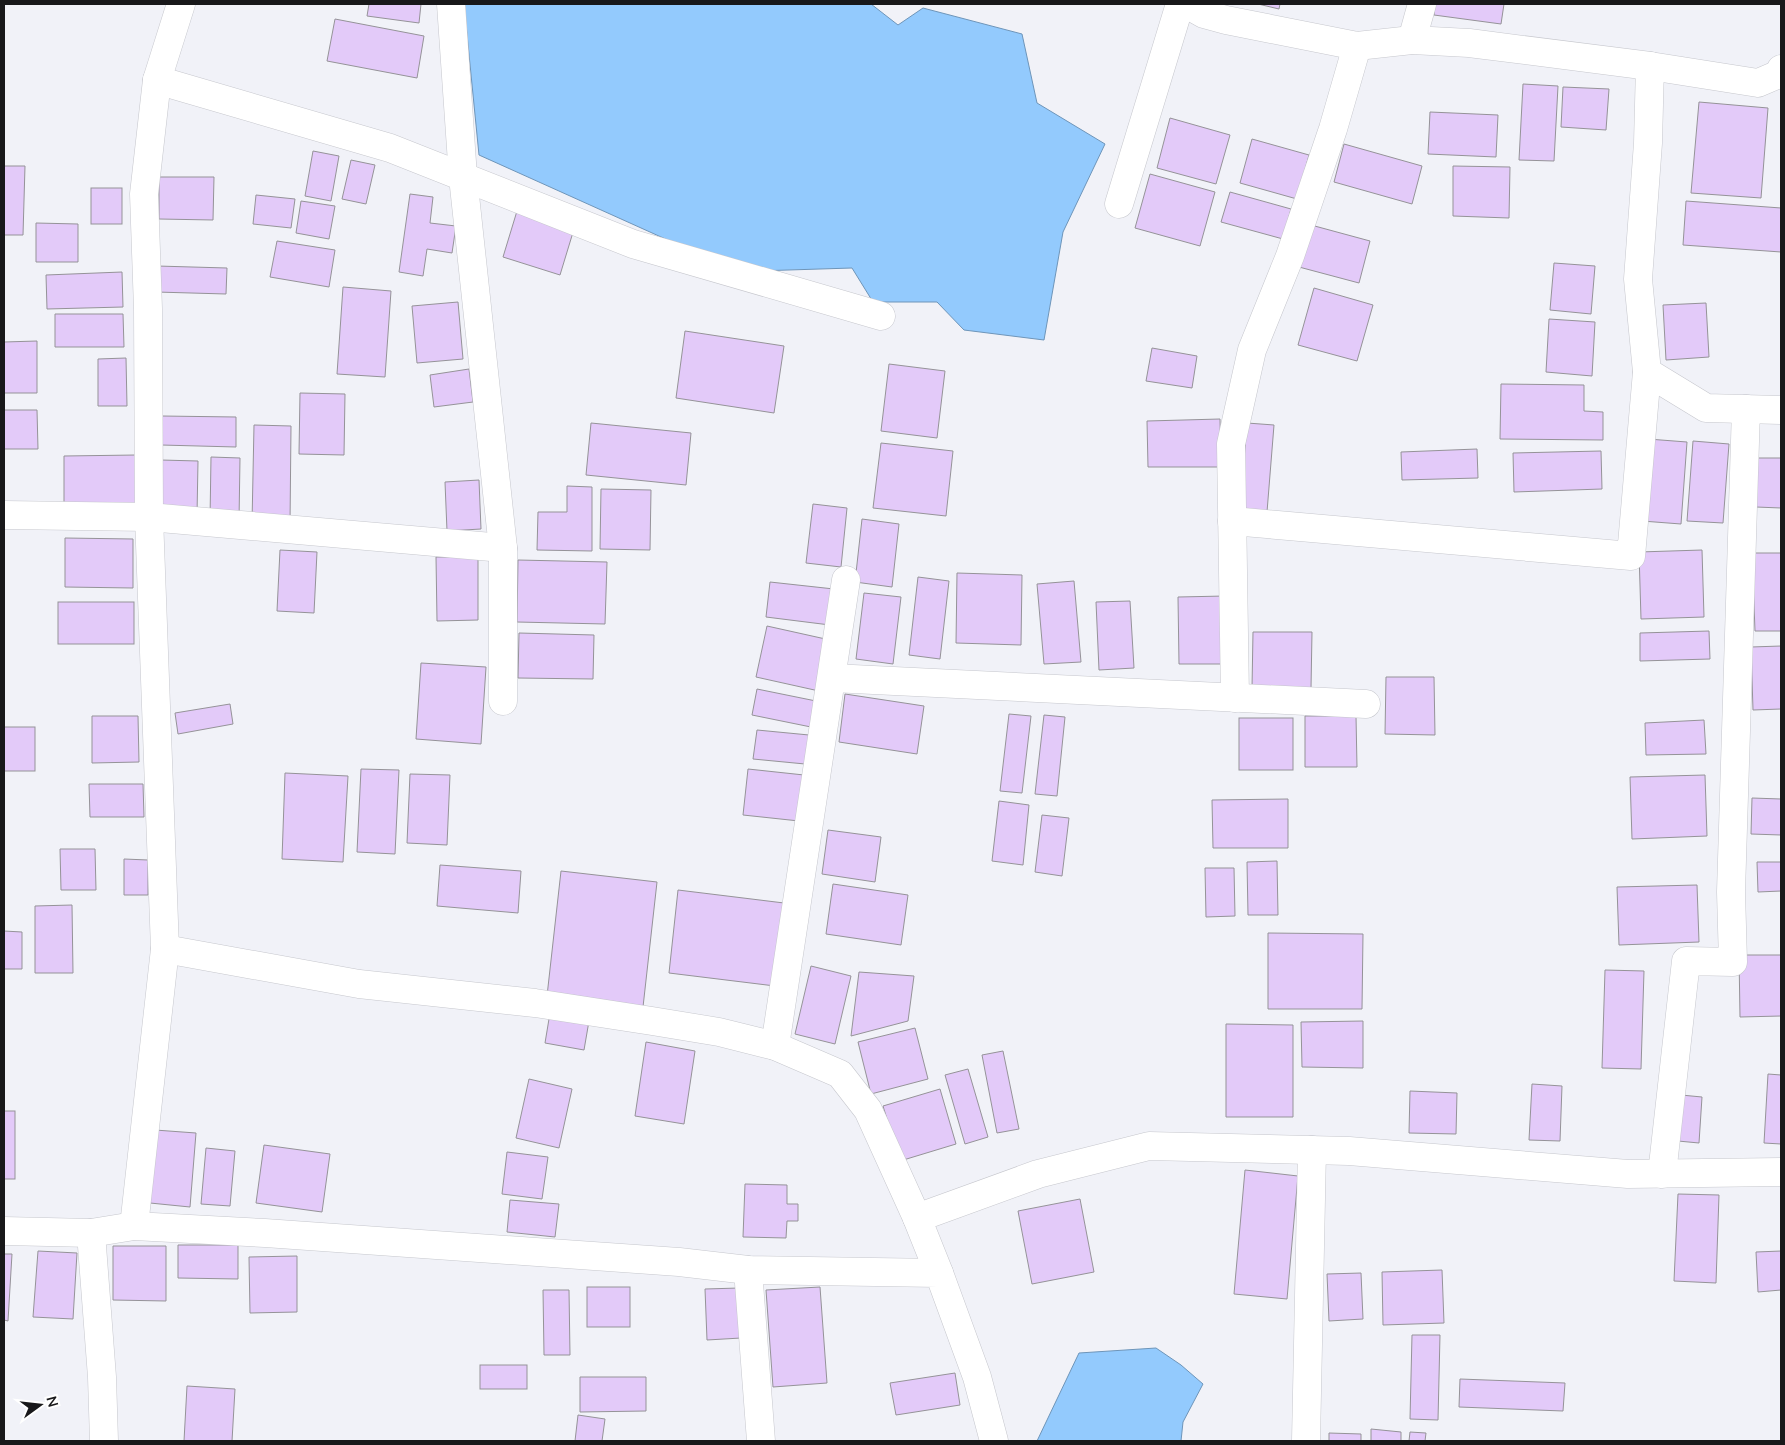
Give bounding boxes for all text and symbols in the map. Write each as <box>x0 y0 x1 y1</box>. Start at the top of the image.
north arrow <box>15 1380 65 1430</box>
text: N <box>42 1394 63 1409</box>

